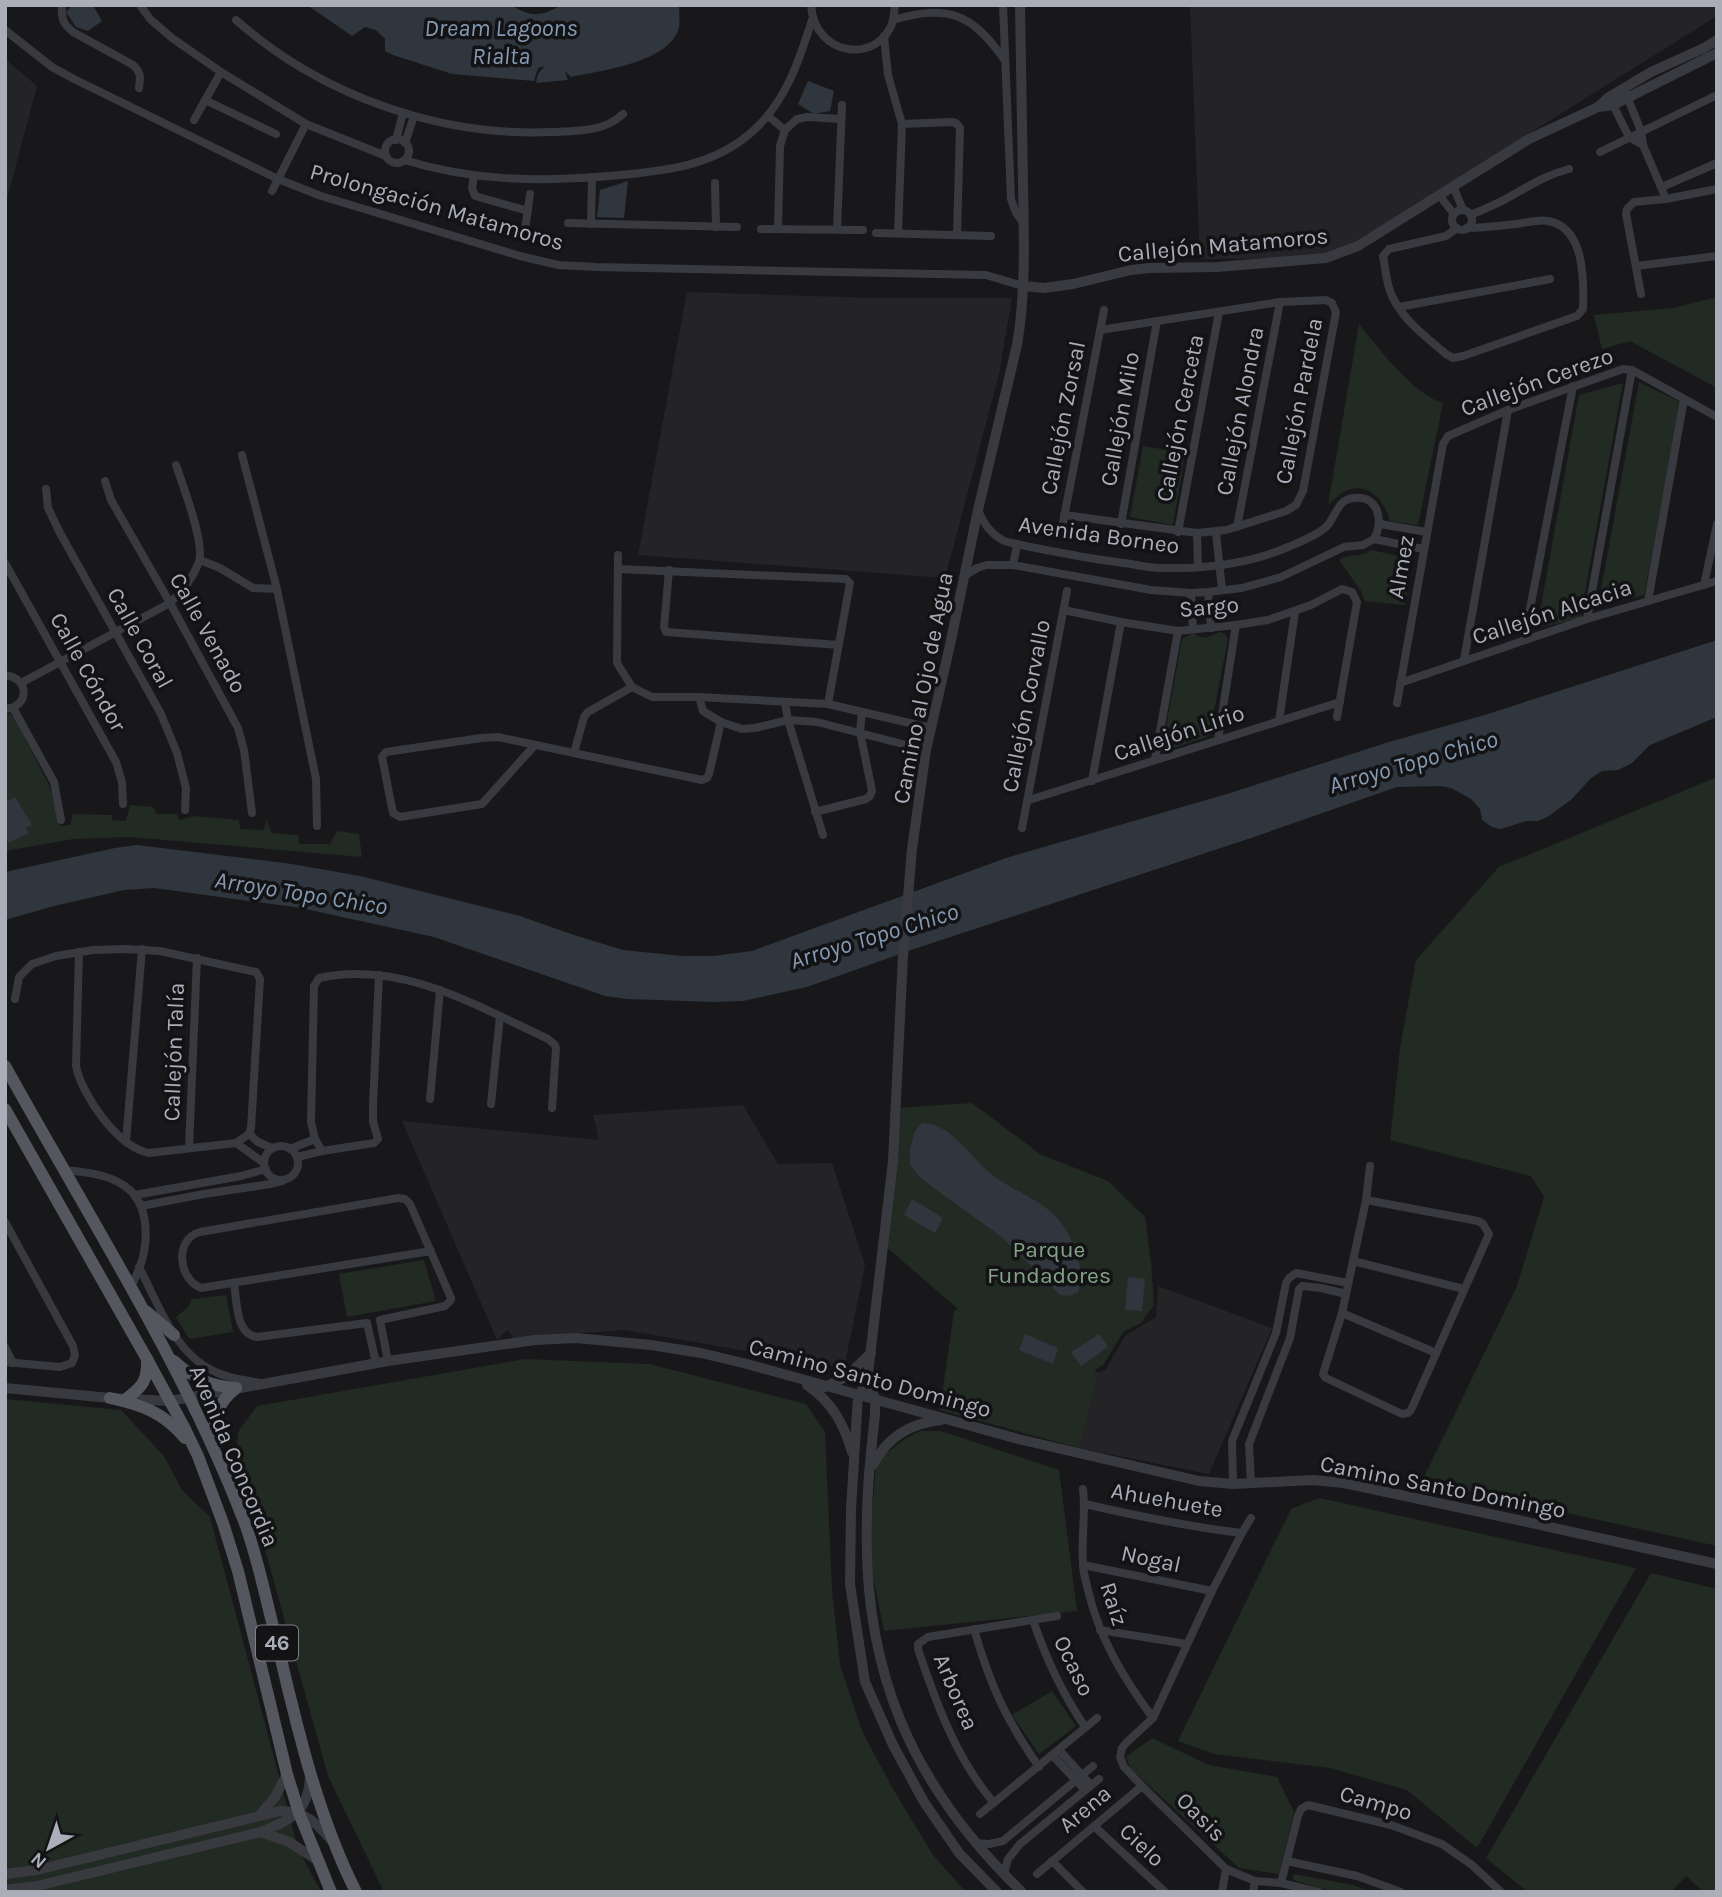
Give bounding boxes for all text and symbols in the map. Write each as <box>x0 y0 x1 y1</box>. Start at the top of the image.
water label: Dream Lagoons Rialta <box>424 14 578 70</box>
street label: Prolongación Matamoros <box>307 158 567 256</box>
street label: Callejón Matamoros <box>1117 222 1329 268</box>
street label: Callejón Pardela <box>1270 316 1328 486</box>
street label: Callejón Alondra <box>1210 324 1270 498</box>
street label: Callejón Cerceta <box>1151 332 1209 504</box>
street label: Callejón Zorsal <box>1035 339 1091 497</box>
street label: Callejón Cerezo <box>1457 342 1617 422</box>
street label: Callejón Milo <box>1095 350 1145 488</box>
street label: Avenida Borneo <box>1017 510 1181 560</box>
street label: Almez <box>1382 533 1420 601</box>
street label: Calle Venado <box>164 568 252 698</box>
street label: Camino al Ojo de Agua <box>887 570 959 806</box>
street label: Callejón Alcacia <box>1469 573 1635 651</box>
street label: Calle Coral <box>101 583 179 693</box>
street label: Sargo <box>1178 591 1240 623</box>
street label: Calle Cóndor <box>44 608 132 737</box>
street label: Callejón Corvallo <box>996 617 1056 795</box>
street label: Callejón Lirio <box>1110 699 1248 767</box>
water label: Arroyo Topo Chico <box>1325 724 1501 799</box>
water label: Arroyo Topo Chico <box>213 866 390 920</box>
water label: Arroyo Topo Chico <box>787 897 962 975</box>
street label: Callejón Talía <box>158 982 190 1122</box>
park label: Parque Fundadores <box>987 1236 1111 1289</box>
street label: Camino Santo Domingo <box>746 1333 994 1423</box>
street label: Avenida Concordia <box>183 1361 285 1551</box>
street label: Camino Santo Domingo <box>1318 1450 1568 1524</box>
street label: Ahuehuete <box>1109 1477 1225 1523</box>
street label: Nogal <box>1119 1540 1183 1578</box>
street label: Raíz <box>1094 1579 1134 1629</box>
road number: 46 <box>256 1626 298 1660</box>
street label: Ocaso <box>1048 1631 1100 1701</box>
street label: Arborea <box>928 1650 984 1734</box>
street label: Arena <box>1053 1779 1117 1839</box>
street label: Campo <box>1337 1780 1415 1826</box>
street label: Oasis <box>1171 1787 1231 1847</box>
north arrow <box>14 1813 84 1883</box>
street label: Cielo <box>1114 1817 1170 1873</box>
text: N <box>26 1847 51 1873</box>

